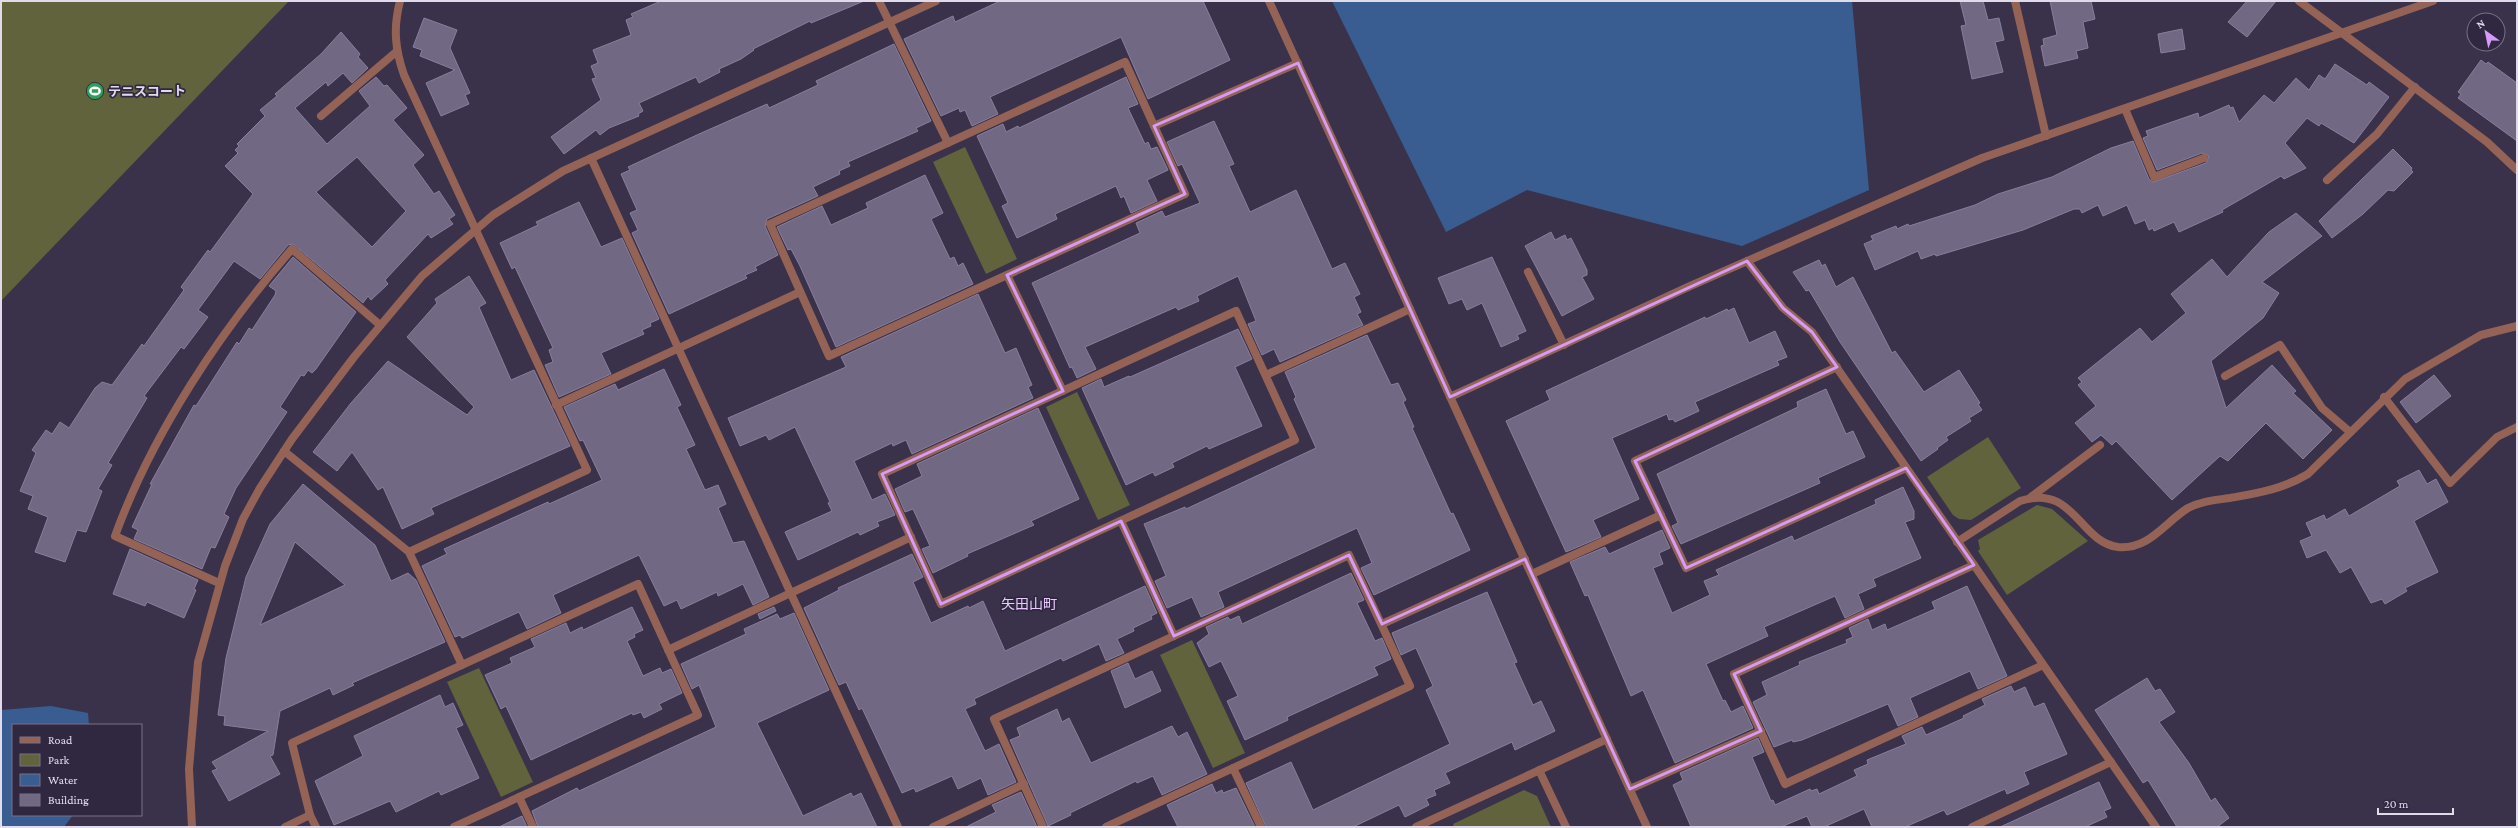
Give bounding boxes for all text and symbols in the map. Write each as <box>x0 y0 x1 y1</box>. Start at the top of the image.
north arrow <box>2466 12 2506 52</box>
text: N <box>2474 16 2487 31</box>
sports icon: テニスコート <box>85 81 105 101</box>
place label: テニスコート <box>108 84 186 99</box>
district label: 矢田山町 <box>1001 596 1057 612</box>
legend <box>12 724 142 816</box>
text: Road <box>48 733 73 747</box>
text: Park <box>48 753 70 767</box>
text: Water <box>48 773 78 787</box>
scale bar <box>2378 790 2453 816</box>
text: Building <box>48 793 89 807</box>
text: 20 m <box>2384 797 2409 811</box>

